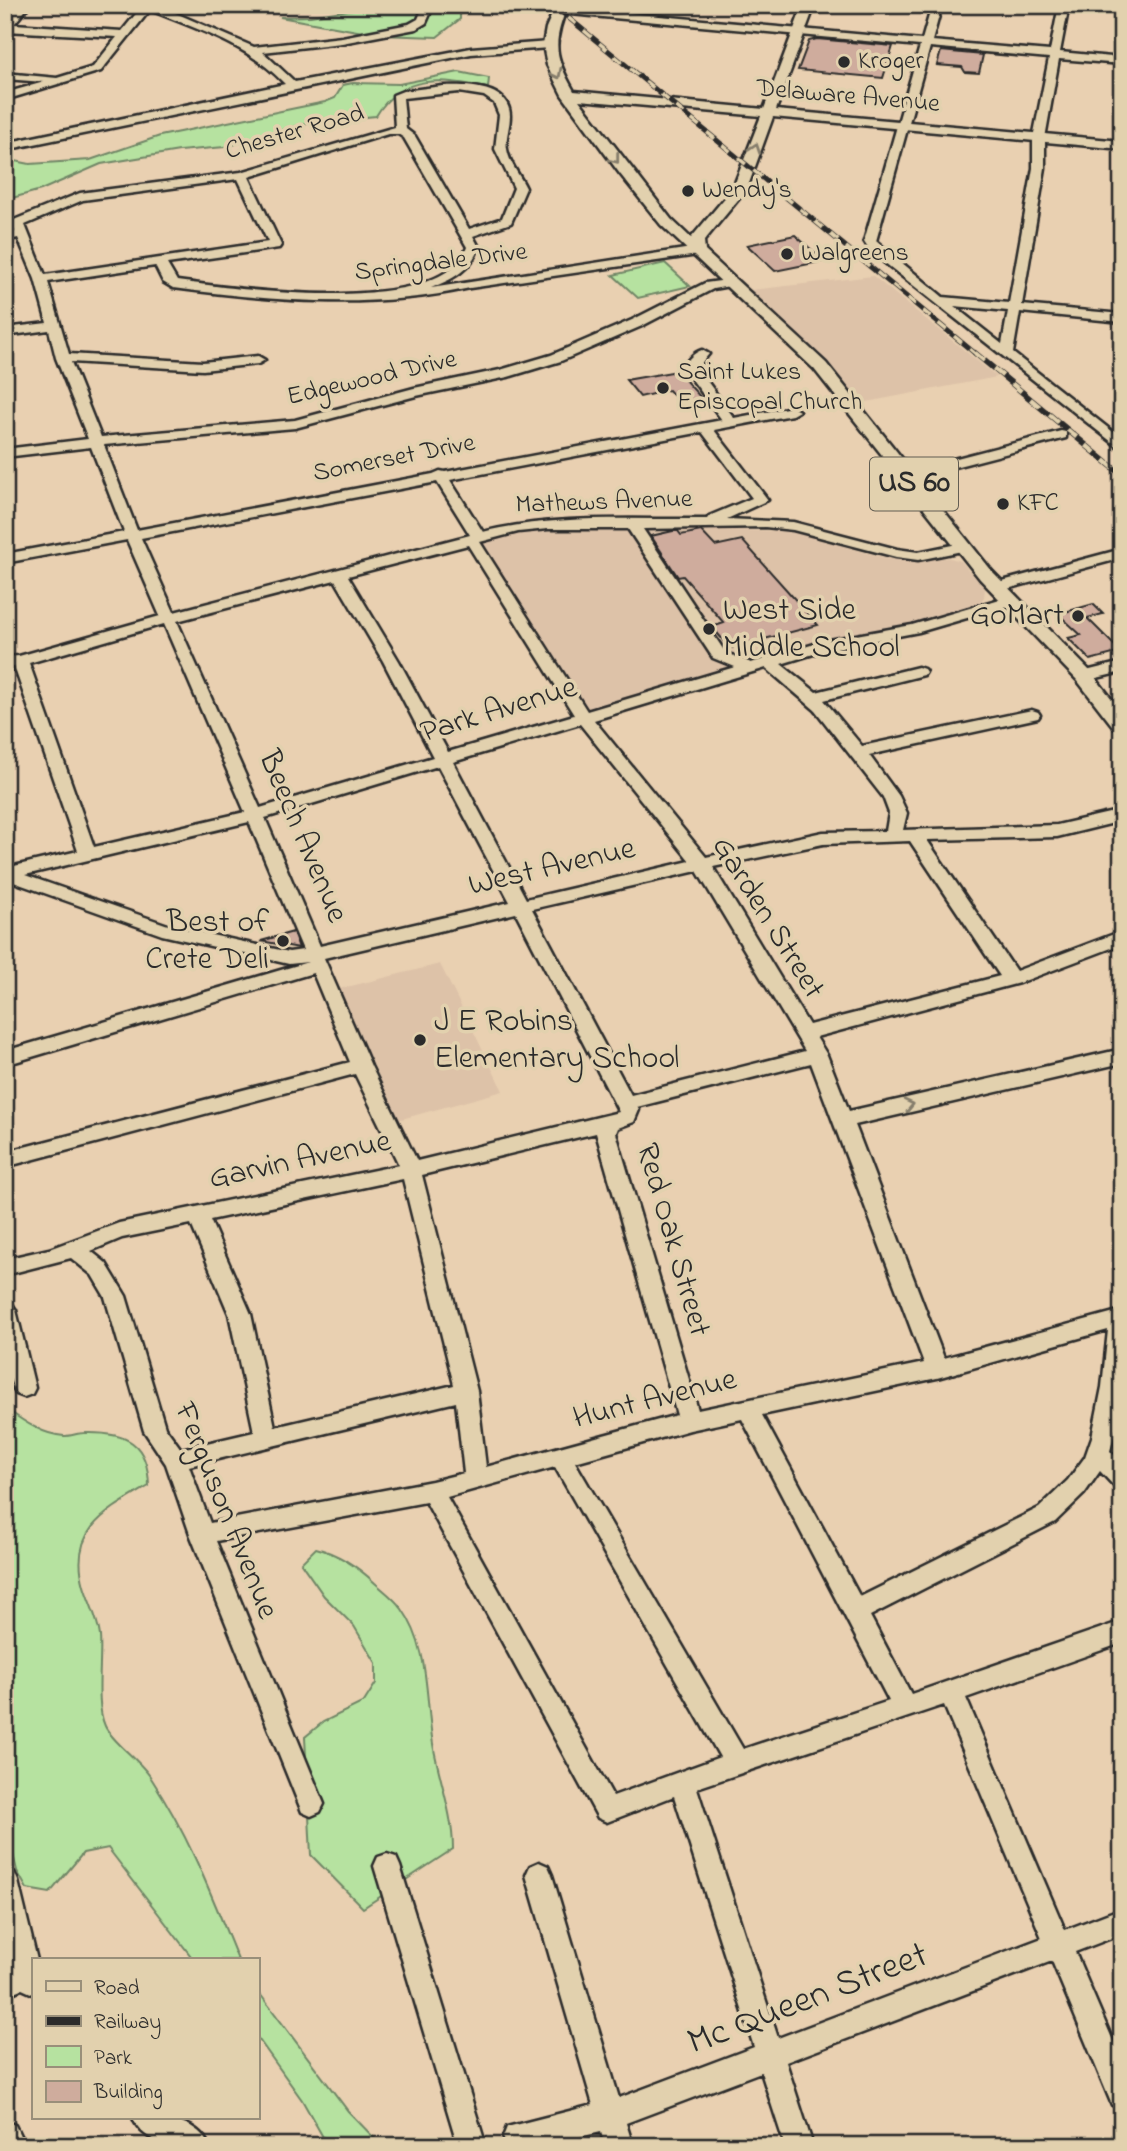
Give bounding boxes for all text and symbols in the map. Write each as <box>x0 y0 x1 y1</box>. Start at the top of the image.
place label: Kroger <box>858 43 925 81</box>
marker: Kroger <box>836 54 852 70</box>
one-way arrow <box>549 67 563 79</box>
street label: Delaware Avenue <box>754 70 942 124</box>
street label: Chester Road <box>221 95 369 171</box>
one-way arrow <box>747 142 762 154</box>
one-way arrow <box>607 151 620 163</box>
place label: Wendy's <box>702 172 792 210</box>
marker: Wendy's <box>680 183 696 199</box>
street label: Springdale Drive <box>353 234 530 292</box>
place label: Walgreens <box>801 235 909 273</box>
marker: Walgreens <box>779 246 795 262</box>
street label: Edgewood Drive <box>283 341 461 417</box>
place label: Saint Lukes Episcopal Church <box>677 354 862 422</box>
marker: Saint Lukes Episcopal Church <box>655 380 671 396</box>
street label: Somerset Drive <box>310 425 479 493</box>
road number: US 60 <box>870 457 958 510</box>
street label: Mathews Avenue <box>515 481 694 525</box>
place label: KFC <box>1017 485 1059 523</box>
marker: KFC <box>995 496 1011 512</box>
place label: West Side Middle School <box>723 588 900 672</box>
place label: GoMart <box>970 593 1064 640</box>
marker: GoMart <box>1070 608 1086 624</box>
marker: West Side Middle School <box>701 621 717 637</box>
street label: Park Avenue <box>415 665 584 757</box>
street label: Beech Avenue <box>244 743 360 931</box>
street label: West Avenue <box>464 826 641 910</box>
street label: Garden Street <box>698 828 836 1009</box>
place label: Best of Crete Deli <box>145 900 269 984</box>
marker: Best of Crete Deli <box>275 933 291 949</box>
place label: J E Robins Elementary School <box>434 999 679 1083</box>
marker: J E Robins Elementary School <box>412 1032 428 1048</box>
one-way arrow <box>903 1099 915 1113</box>
street label: Garvin Avenue <box>205 1119 396 1203</box>
street label: Red Oak Street <box>622 1138 722 1342</box>
street label: Hunt Avenue <box>568 1357 742 1443</box>
street label: Ferguson Avenue <box>160 1395 290 1627</box>
street label: Mc Queen Street <box>680 1928 937 2072</box>
legend <box>32 1958 259 2120</box>
text: Road <box>94 1974 140 2004</box>
text: Railway <box>94 2008 161 2040</box>
text: Park <box>94 2044 133 2074</box>
text: Building <box>93 2078 163 2110</box>

